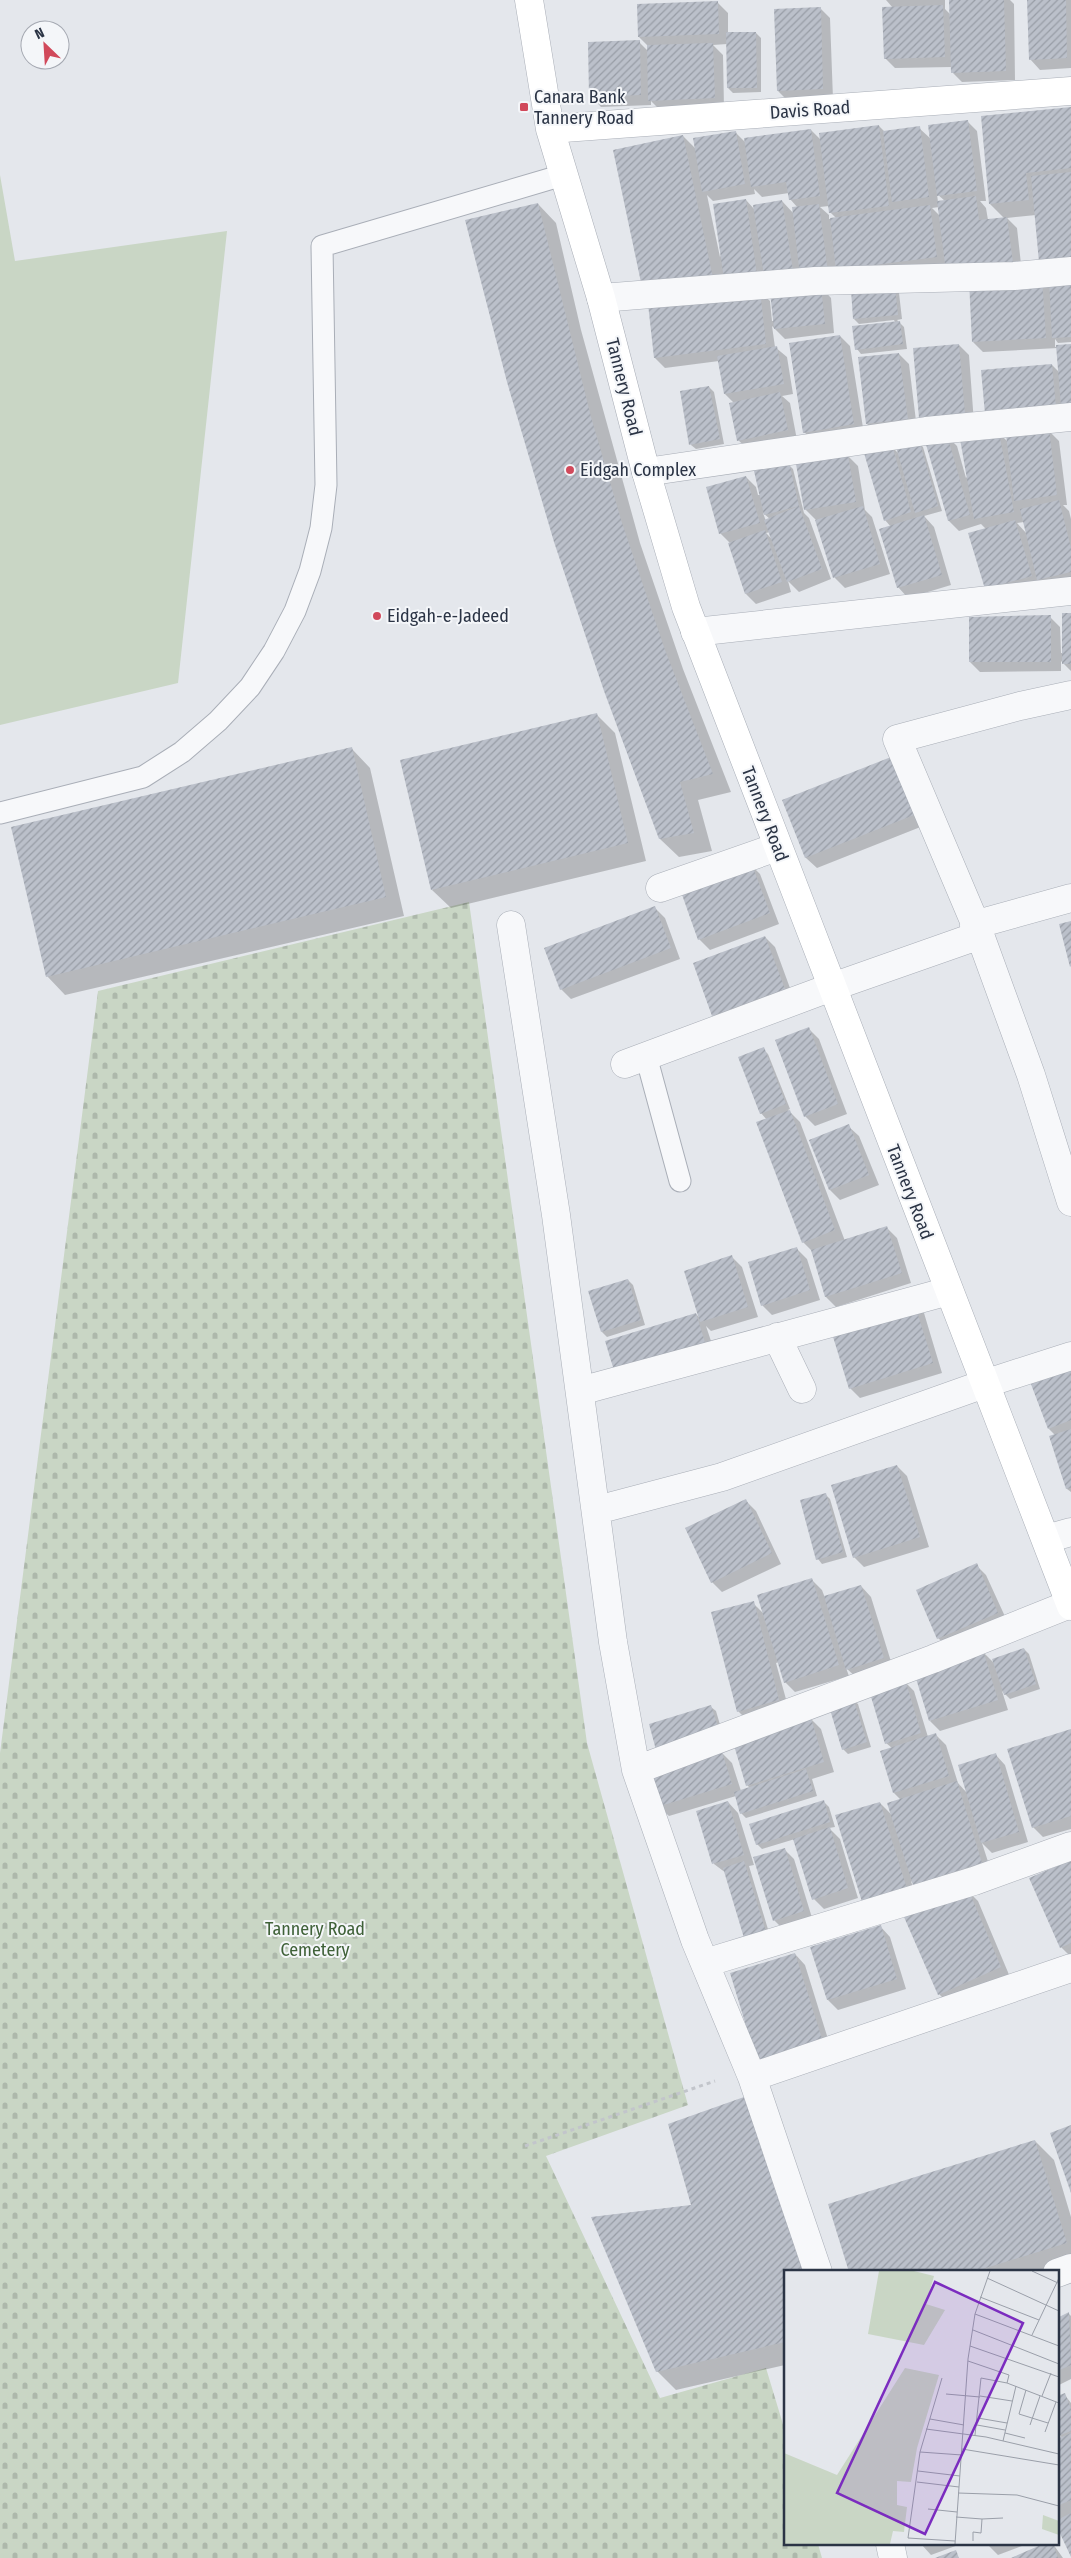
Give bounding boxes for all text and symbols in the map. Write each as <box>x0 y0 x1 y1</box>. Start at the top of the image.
north arrow <box>20 20 70 70</box>
text: N <box>32 24 47 43</box>
place label: Canara Bank Tannery Road <box>534 86 634 129</box>
street label: Davis Road <box>769 96 851 124</box>
marker: Canara Bank Tannery Road <box>518 101 530 113</box>
street label: Tannery Road <box>601 336 647 438</box>
place label: Eidgah Complex <box>580 459 696 481</box>
marker: Eidgah Complex <box>564 464 576 476</box>
place label: Eidgah-e-Jadeed <box>387 605 509 627</box>
marker: Eidgah-e-Jadeed <box>371 610 383 622</box>
street label: Tannery Road <box>737 763 793 865</box>
street label: Tannery Road <box>882 1141 938 1243</box>
park label: Tannery Road Cemetery <box>265 1918 365 1961</box>
inset map <box>784 2270 1058 2546</box>

